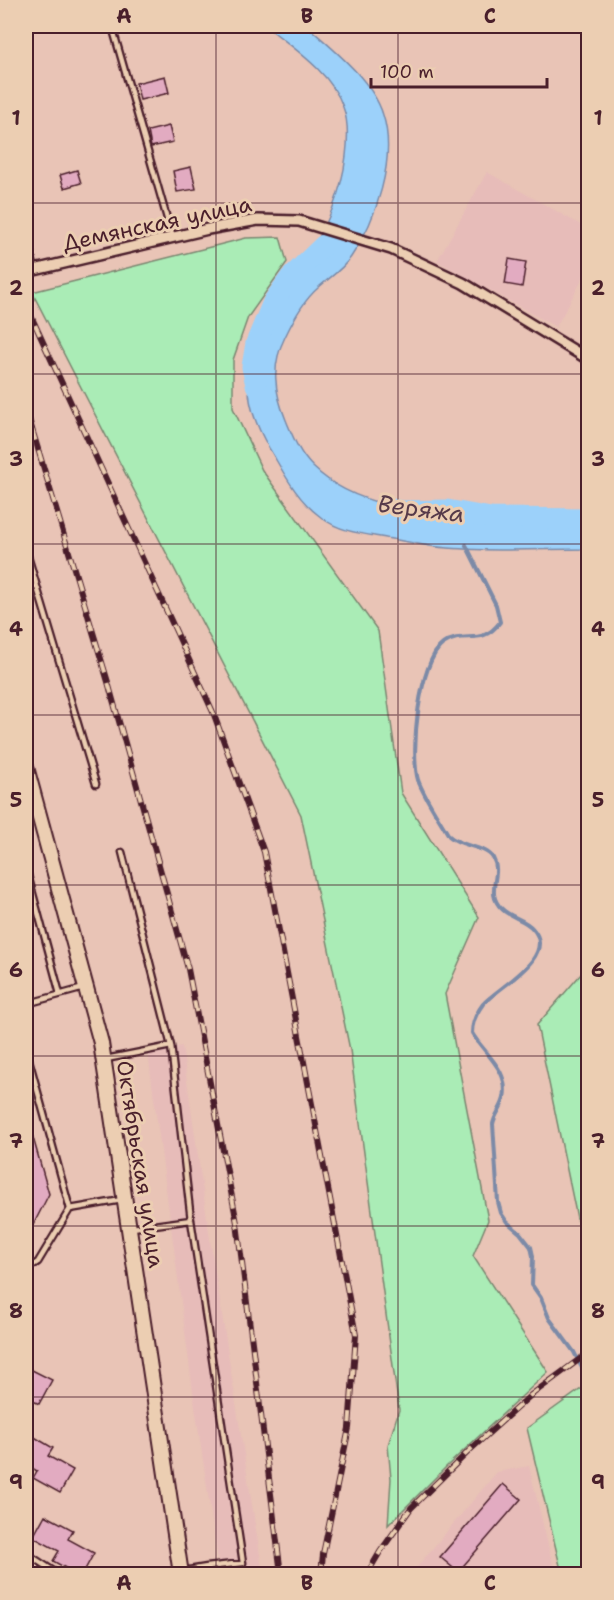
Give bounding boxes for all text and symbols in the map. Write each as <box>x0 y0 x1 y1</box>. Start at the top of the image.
text: A <box>116 3 132 29</box>
text: B <box>301 3 313 29</box>
text: C <box>484 3 496 29</box>
scale bar <box>371 51 546 89</box>
text: 100 m <box>380 60 434 84</box>
text: 1 <box>11 105 21 131</box>
text: 1 <box>593 105 603 131</box>
street label: Демянская улица <box>60 189 255 258</box>
text: 2 <box>9 275 23 301</box>
text: 2 <box>591 275 605 301</box>
text: 3 <box>9 446 23 472</box>
text: 3 <box>591 446 605 472</box>
water label: Веряжа <box>376 488 466 530</box>
text: 4 <box>9 616 23 642</box>
text: 4 <box>591 616 605 642</box>
text: 5 <box>10 787 22 813</box>
text: 5 <box>592 787 604 813</box>
text: 6 <box>9 957 23 983</box>
text: 6 <box>591 957 605 983</box>
street label: Октябрьская улица <box>110 1058 171 1270</box>
text: 7 <box>9 1128 23 1154</box>
text: 7 <box>591 1128 605 1154</box>
text: 8 <box>9 1298 23 1324</box>
text: 8 <box>591 1298 605 1324</box>
text: 9 <box>9 1469 23 1495</box>
text: 9 <box>591 1469 605 1495</box>
text: A <box>116 1570 132 1596</box>
text: B <box>301 1570 313 1596</box>
text: C <box>484 1570 496 1596</box>

